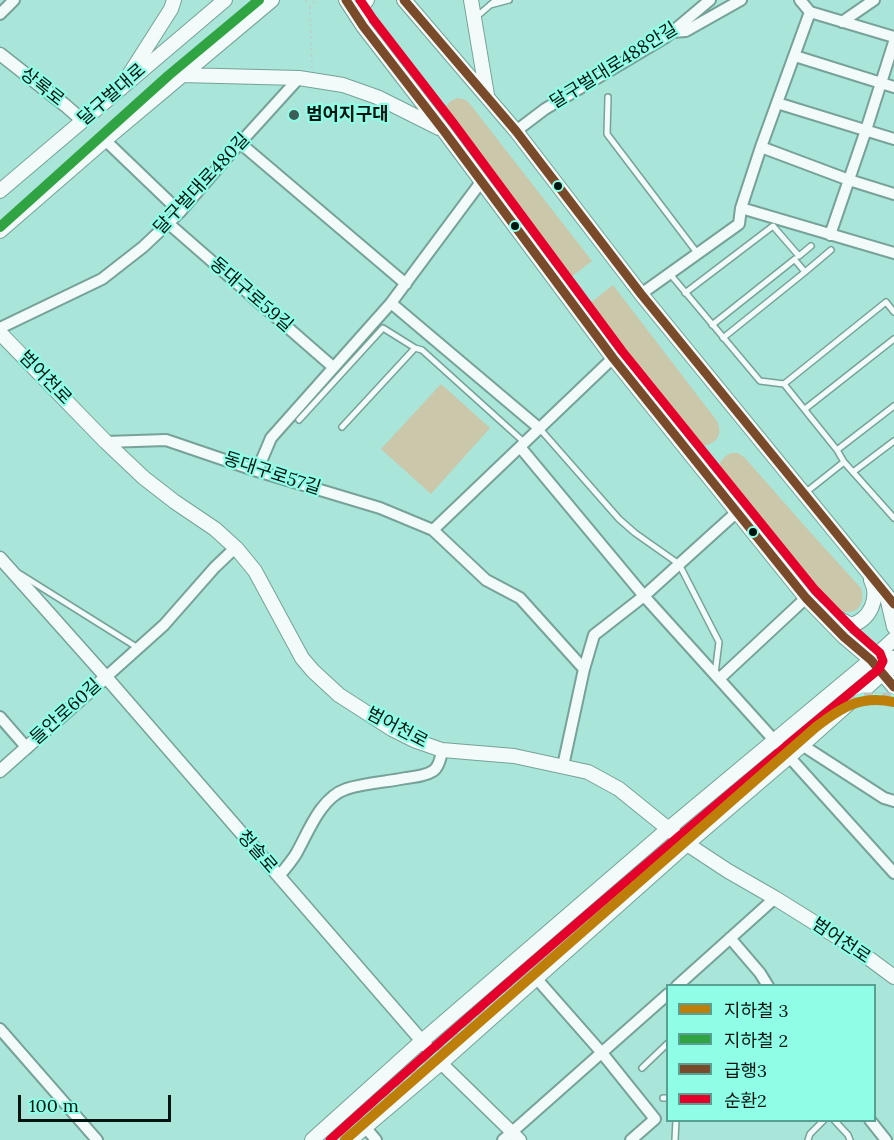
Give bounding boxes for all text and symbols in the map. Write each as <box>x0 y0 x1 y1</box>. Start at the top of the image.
street label: 달구벌대로488안길 <box>546 18 682 114</box>
street label: 달구벌대로 <box>74 60 150 130</box>
street label: 상록로 <box>16 63 68 111</box>
place label: 범어지구대 <box>306 104 389 126</box>
marker: 범어지구대 <box>287 108 301 122</box>
street label: 달구벌대로480길 <box>150 129 254 239</box>
unlabelled marker <box>552 180 564 192</box>
unlabelled marker <box>509 220 521 232</box>
street label: 동대구로59길 <box>205 253 297 337</box>
street label: 범어천로 <box>14 347 76 409</box>
street label: 동대구로57길 <box>221 448 323 500</box>
unlabelled marker <box>747 526 759 538</box>
street label: 들안로60길 <box>26 675 106 749</box>
street label: 범어천로 <box>363 703 431 753</box>
street label: 청솔로 <box>233 826 281 878</box>
street label: 범어천로 <box>808 914 874 968</box>
legend <box>666 984 876 1122</box>
text: 지하철 3 <box>724 999 788 1022</box>
text: 지하철 2 <box>724 1029 788 1052</box>
text: 급행3 <box>724 1059 767 1082</box>
scale bar <box>21 1083 174 1121</box>
text: 순환2 <box>724 1089 767 1112</box>
text: 100 m <box>29 1094 79 1117</box>

